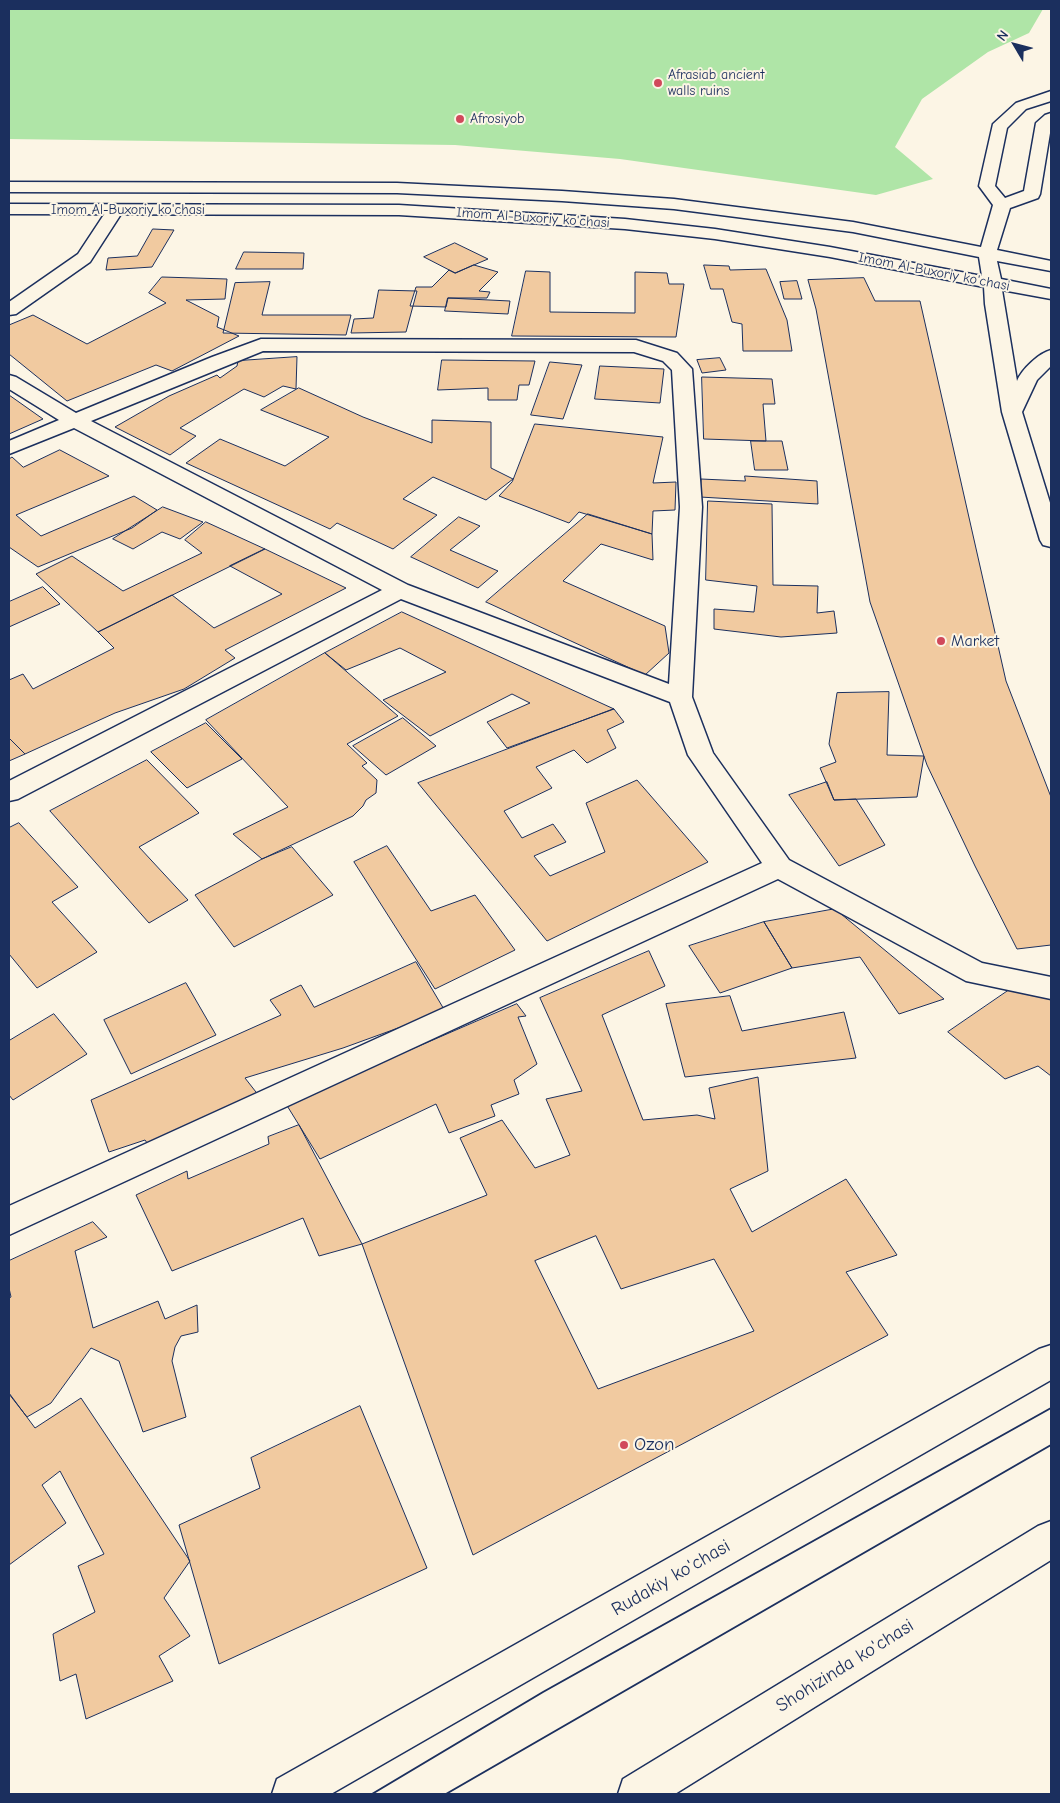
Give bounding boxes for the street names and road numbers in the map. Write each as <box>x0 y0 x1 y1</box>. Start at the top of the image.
street label: Imom Al-Buxoriy ko'chasi <box>51 202 205 218</box>
street label: Imom Al-Buxoriy ko'chasi <box>456 204 610 232</box>
street label: Imom Al-Buxoriy ko'chasi <box>857 249 1011 295</box>
street label: Rudakiy ko'chasi <box>608 1535 734 1621</box>
street label: Shohizinda ko'chasi <box>772 1614 918 1718</box>

